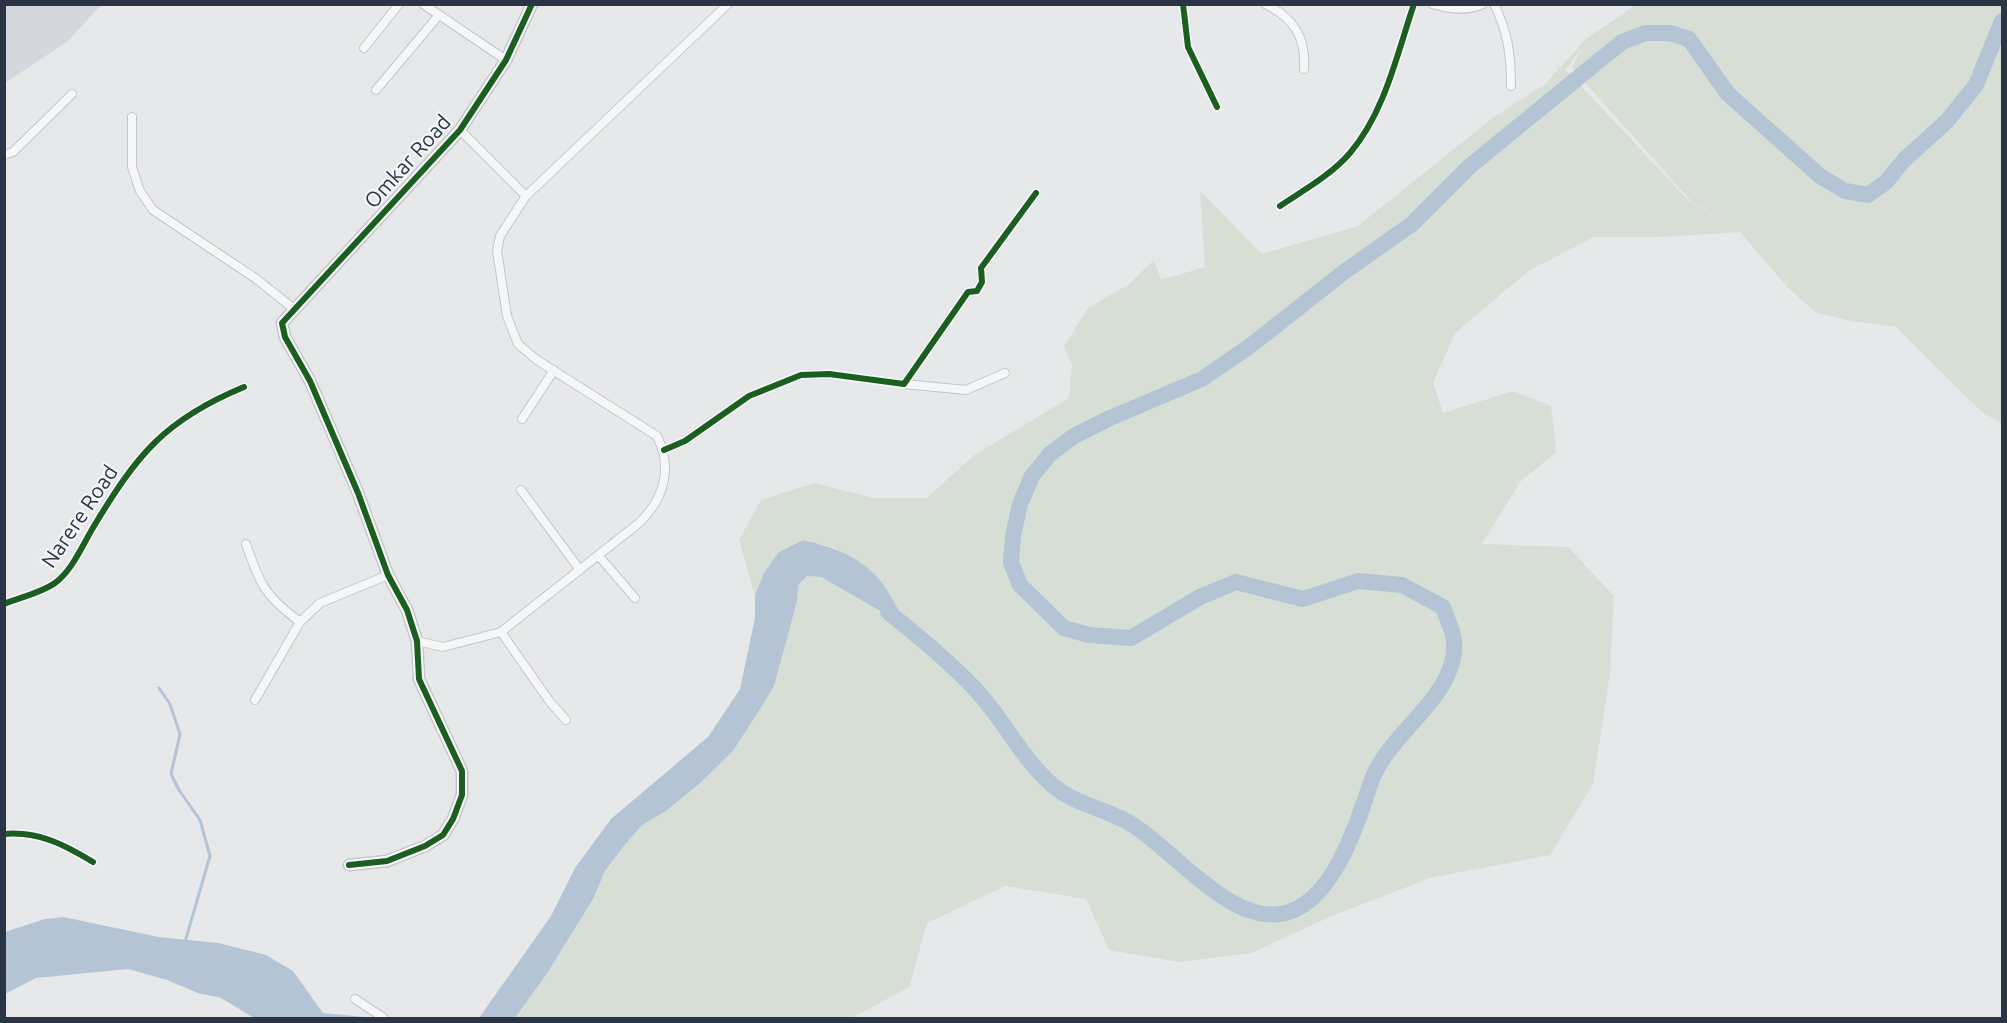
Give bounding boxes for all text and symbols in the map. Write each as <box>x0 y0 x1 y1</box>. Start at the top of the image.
street label: Omkar Road <box>359 110 455 212</box>
street label: Narere Road <box>36 460 122 572</box>

